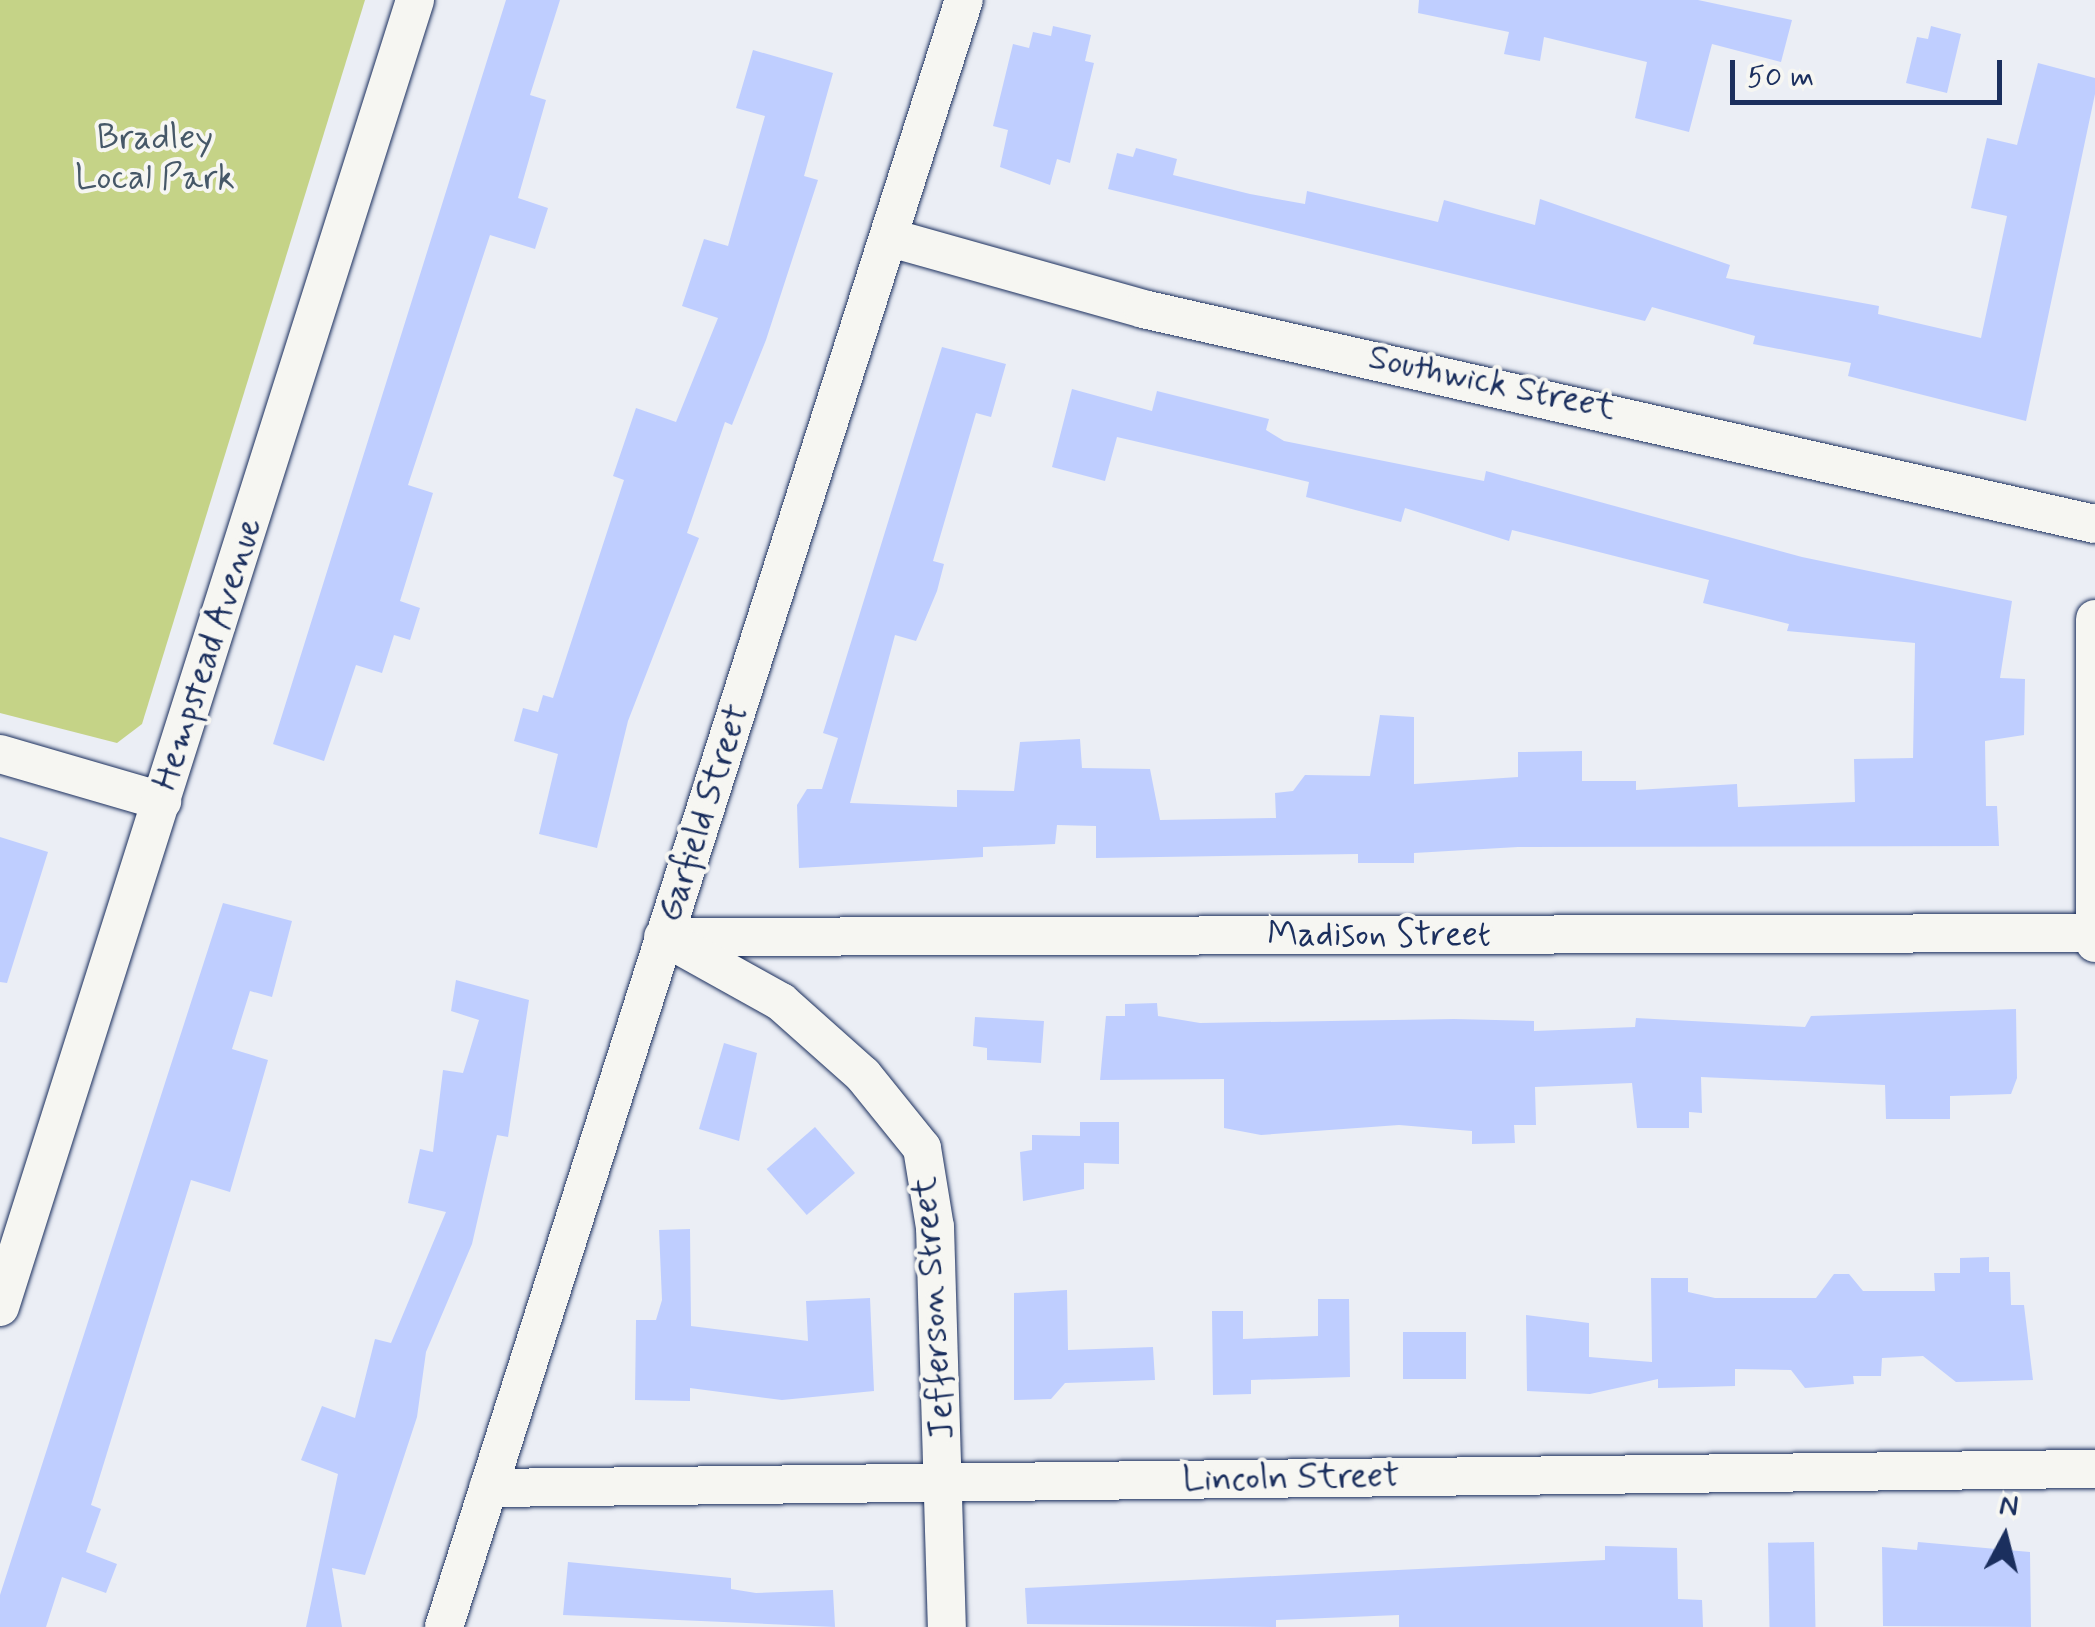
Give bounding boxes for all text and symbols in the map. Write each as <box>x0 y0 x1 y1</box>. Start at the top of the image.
scale bar <box>1735 40 2008 102</box>
text: 50 m <box>1747 58 1814 97</box>
park label: Bradley Local Park <box>77 117 233 199</box>
street label: Southwick Street <box>1365 336 1619 430</box>
street label: Hempstead Avenue <box>145 514 271 794</box>
street label: Garfield Street <box>649 700 759 926</box>
street label: Madison Street <box>1264 914 1494 956</box>
street label: Jefferson Street <box>904 1175 964 1441</box>
street label: Lincoln Street <box>1183 1455 1399 1501</box>
north arrow <box>1955 1487 2055 1587</box>
text: N <box>1997 1487 2020 1526</box>

